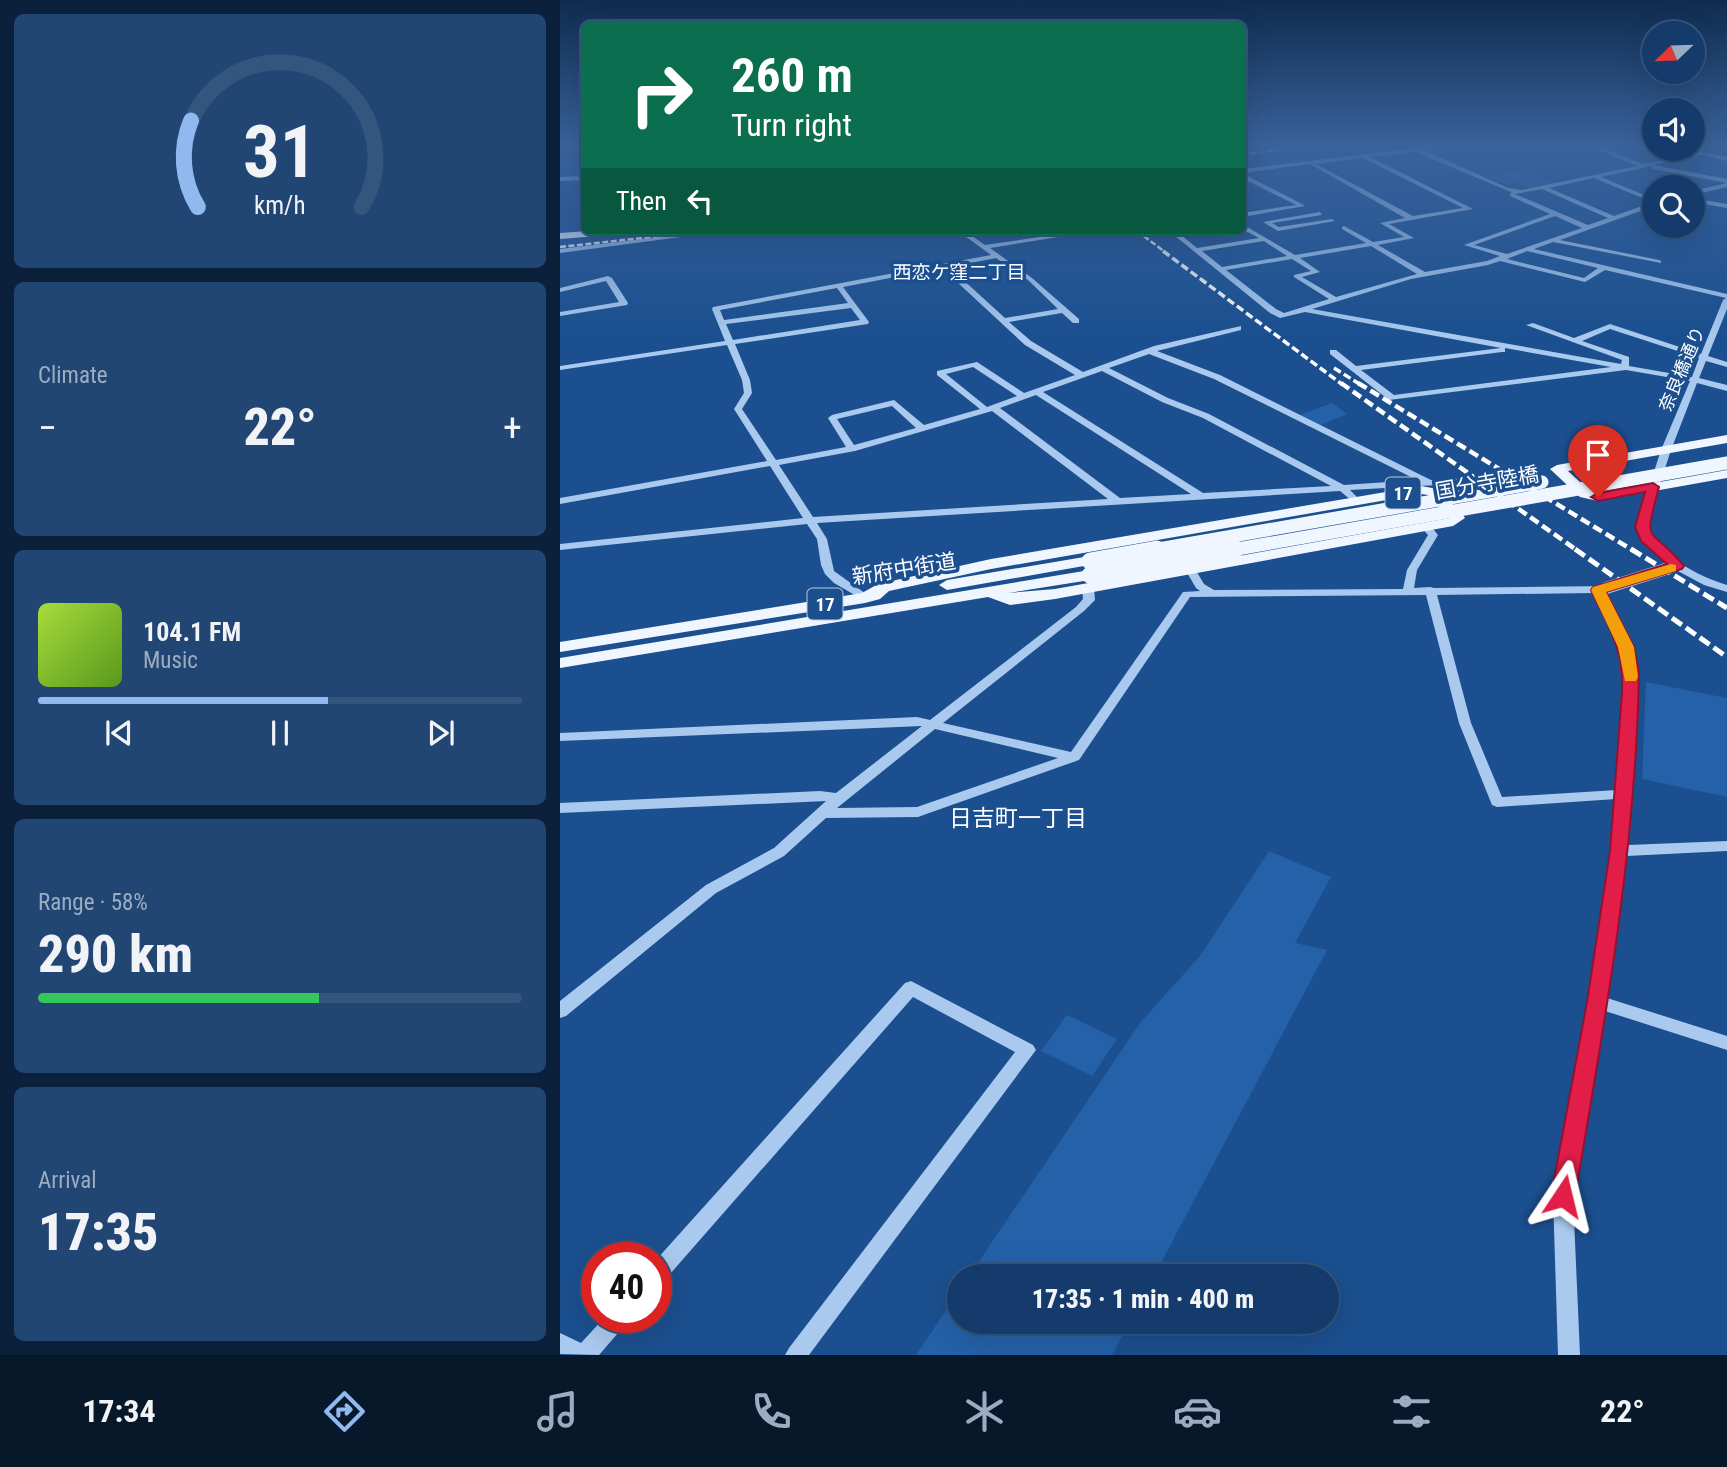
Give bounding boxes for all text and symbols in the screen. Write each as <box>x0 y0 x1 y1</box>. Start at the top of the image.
north arrow <box>1642 21 1704 84</box>
map controls <box>1642 21 1705 238</box>
text: 260 m <box>731 47 853 104</box>
icon: right <box>616 49 707 140</box>
button: sound <box>1642 98 1705 161</box>
text: Turn right <box>731 106 852 144</box>
text: 31 <box>243 109 317 195</box>
button: search <box>1642 175 1705 238</box>
icon: left <box>681 182 719 220</box>
text: Then <box>616 186 667 216</box>
text: km/h <box>254 191 306 220</box>
district label: 西恋ケ窪二丁目 <box>892 261 1026 284</box>
street label: 奈良橋通り <box>1654 323 1709 414</box>
text: Climate <box>38 362 108 389</box>
text: 22° <box>243 397 317 458</box>
text: − <box>38 406 57 450</box>
text: + <box>503 406 522 450</box>
pin <box>1568 425 1628 497</box>
icon: arrive <box>1579 436 1617 474</box>
street label: 国分寺陸橋 <box>1433 462 1541 504</box>
road number: 17 <box>1386 478 1420 508</box>
street label: 新府中街道 <box>850 549 958 589</box>
road number: 17 <box>807 589 842 620</box>
text: 104.1 FM <box>143 617 241 647</box>
text: Music <box>143 647 198 674</box>
icon: previous <box>100 714 138 752</box>
icon: pause <box>261 714 299 752</box>
icon: next <box>422 714 460 752</box>
district label: 日吉町一丁目 <box>949 805 1087 832</box>
text: Range · 58% <box>38 889 148 916</box>
text: 290 km <box>38 924 193 985</box>
position arrow <box>1526 1159 1600 1233</box>
text: Arrival <box>38 1167 97 1194</box>
text: 17:35 <box>38 1202 158 1263</box>
speed limit sign: 40 <box>581 1242 672 1333</box>
text: 17:35 · 1 min · 400 m <box>1032 1284 1254 1314</box>
icon: directions <box>320 1387 369 1436</box>
icon: music <box>533 1387 582 1436</box>
icon: phone <box>747 1387 796 1436</box>
icon: climate <box>960 1387 1009 1436</box>
icon: car <box>1173 1387 1222 1436</box>
icon: filters <box>1387 1387 1436 1436</box>
text: 17:34 <box>82 1392 156 1430</box>
text: 22° <box>1600 1392 1645 1430</box>

